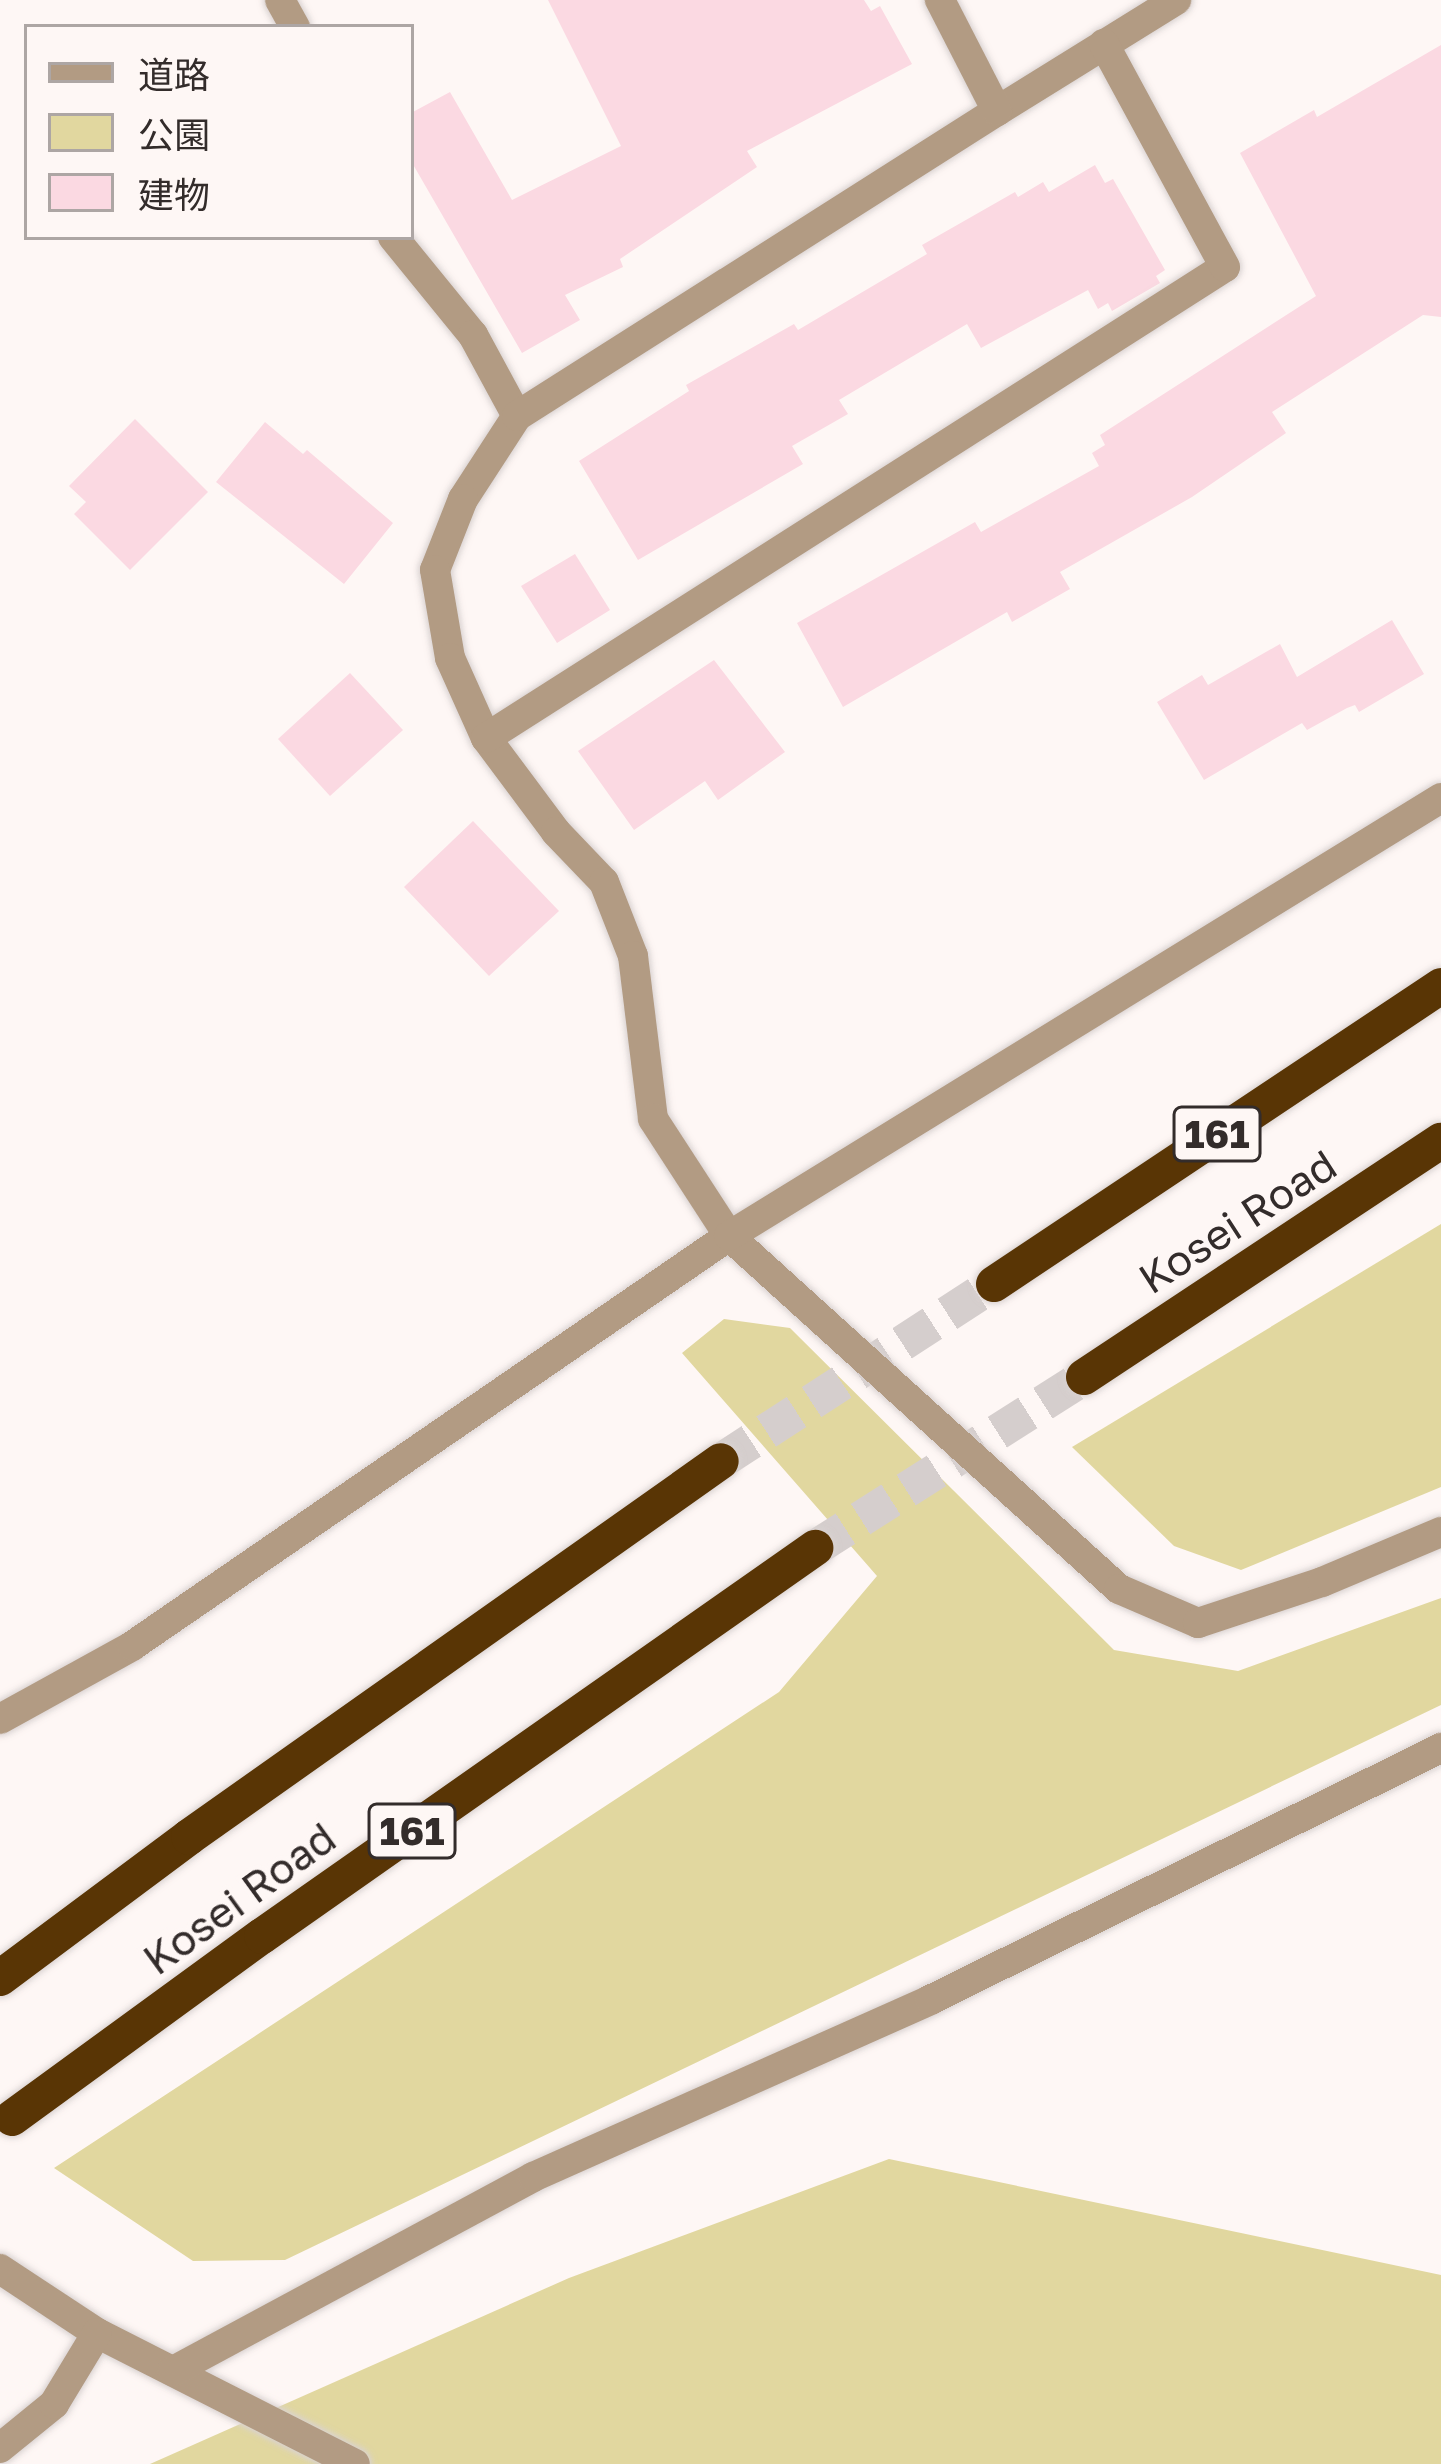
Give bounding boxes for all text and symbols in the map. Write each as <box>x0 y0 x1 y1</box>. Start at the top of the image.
legend <box>24 24 414 240</box>
text: 道路 <box>138 53 210 96</box>
text: 公園 <box>138 113 210 156</box>
text: 建物 <box>138 173 210 216</box>
road number: 161 <box>1172 1101 1262 1167</box>
street label: Kosei Road <box>1129 1139 1345 1303</box>
road number: 161 <box>367 1798 457 1864</box>
street label: Kosei Road <box>133 1812 345 1984</box>

